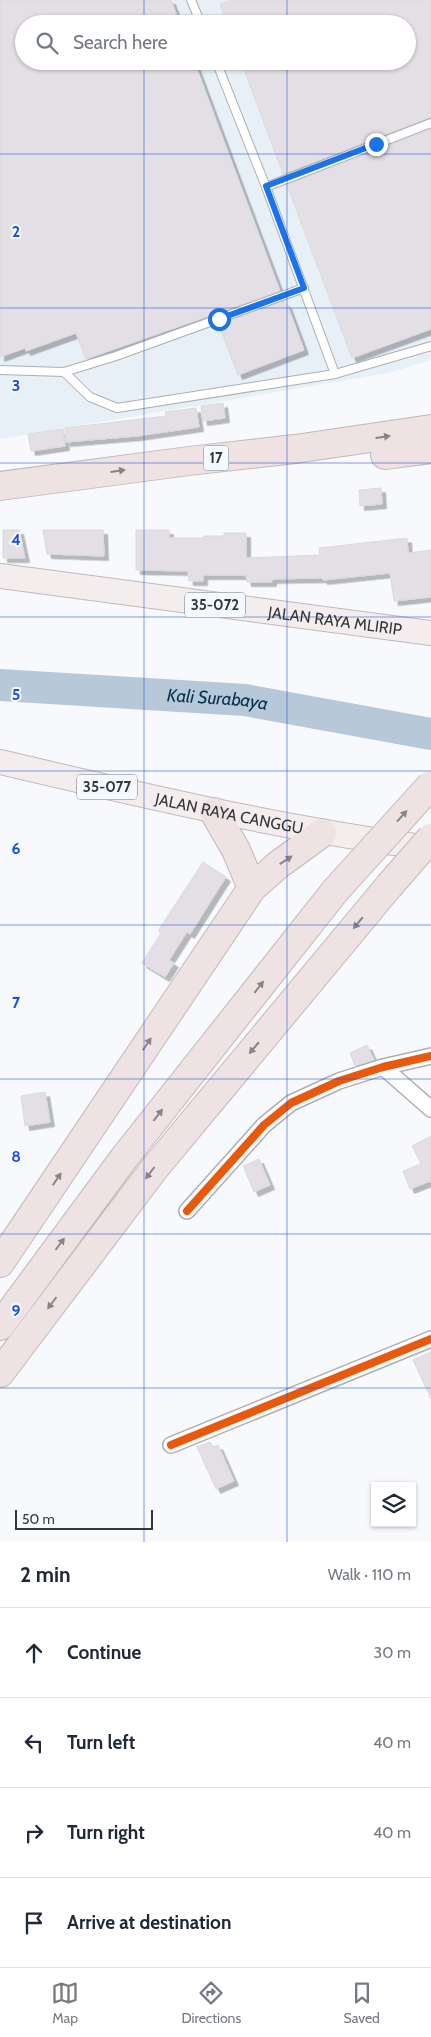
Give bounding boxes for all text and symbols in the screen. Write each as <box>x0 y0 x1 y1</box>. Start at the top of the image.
search box <box>15 15 416 70</box>
icon: search <box>33 29 61 57</box>
text: Search here <box>73 31 167 54</box>
route end <box>365 133 388 156</box>
text: 2 <box>12 222 20 241</box>
route start <box>208 308 231 331</box>
text: 3 <box>12 376 20 395</box>
one-way arrow <box>375 433 391 441</box>
road number: 17 <box>204 446 228 470</box>
one-way arrow <box>110 466 126 474</box>
text: 4 <box>11 530 21 549</box>
road number: 35-072 <box>185 592 245 618</box>
street label: JALAN RAYA MLIRIP <box>266 602 403 639</box>
water label: Kali Surabaya <box>166 684 270 715</box>
text: 5 <box>12 685 20 704</box>
road number: 35-077 <box>77 774 137 800</box>
street label: JALAN RAYA CANGGU <box>152 789 305 838</box>
one-way arrow <box>397 810 408 823</box>
text: 6 <box>12 839 21 858</box>
one-way arrow <box>280 855 293 865</box>
one-way arrow <box>352 917 363 930</box>
one-way arrow <box>254 980 264 994</box>
text: 7 <box>12 993 21 1012</box>
one-way arrow <box>143 1038 152 1051</box>
one-way arrow <box>248 1042 259 1055</box>
one-way arrow <box>153 1109 164 1122</box>
text: 8 <box>11 1147 21 1166</box>
one-way arrow <box>145 1167 155 1180</box>
one-way arrow <box>52 1172 61 1186</box>
one-way arrow <box>55 1237 65 1251</box>
one-way arrow <box>47 1296 57 1310</box>
text: 9 <box>12 1301 21 1320</box>
map controls <box>371 1482 416 1527</box>
button: layers <box>371 1482 416 1527</box>
scale bar <box>15 1507 152 1530</box>
text: 50 m <box>22 1510 55 1528</box>
text: 2 min <box>20 1562 71 1587</box>
text: Walk · 110 m <box>328 1565 411 1584</box>
icon: ahead <box>20 1639 48 1667</box>
text: Continue <box>67 1641 141 1664</box>
text: 30 m <box>374 1643 411 1662</box>
icon: left <box>20 1729 48 1757</box>
text: Turn left <box>67 1731 135 1754</box>
text: 40 m <box>373 1733 411 1752</box>
icon: right <box>20 1819 48 1847</box>
text: Turn right <box>67 1821 145 1844</box>
text: 40 m <box>373 1823 411 1842</box>
icon: arrive <box>20 1909 48 1937</box>
text: Arrive at destination <box>67 1911 231 1934</box>
tab: Map <box>51 1979 79 2027</box>
tab: Directions <box>181 1979 241 2027</box>
tab: Saved <box>343 1979 380 2027</box>

